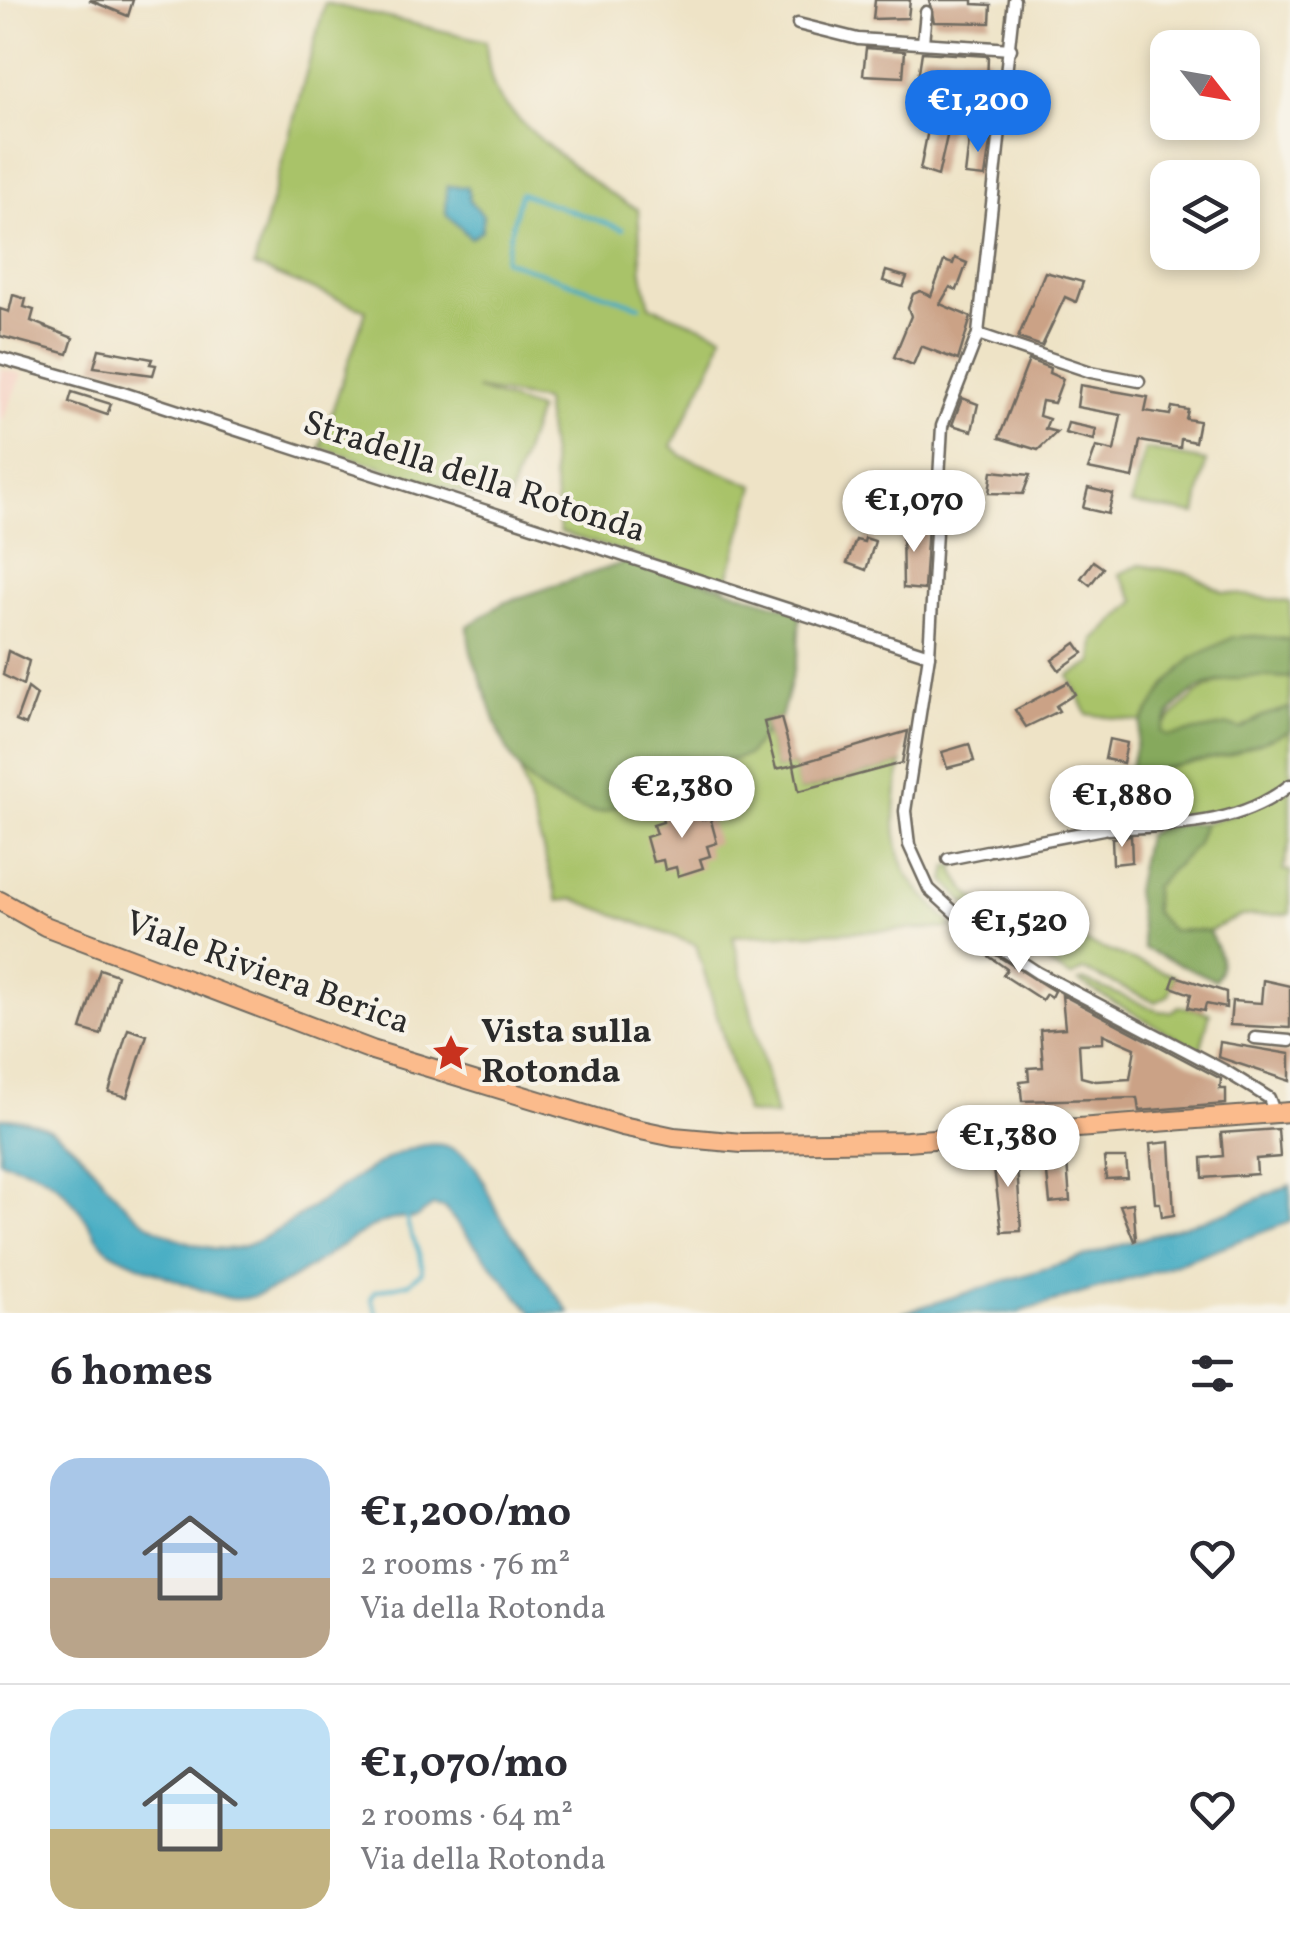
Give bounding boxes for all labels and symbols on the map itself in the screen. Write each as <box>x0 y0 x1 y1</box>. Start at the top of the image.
north arrow <box>1150 30 1260 140</box>
pin: €1,200 <box>897 70 1059 155</box>
street label: Stradella della Rotonda <box>297 400 651 556</box>
pin: €1,070 <box>833 470 995 555</box>
pin: €2,380 <box>601 756 763 841</box>
pin: €1,880 <box>1041 765 1203 850</box>
pin: €1,520 <box>938 891 1100 976</box>
street label: Viale Riviera Berica <box>118 900 416 1048</box>
place label: Vista sulla Rotonda <box>481 1009 652 1097</box>
place icon: Vista sulla Rotonda <box>430 1032 472 1074</box>
pin: €1,380 <box>927 1105 1089 1190</box>

